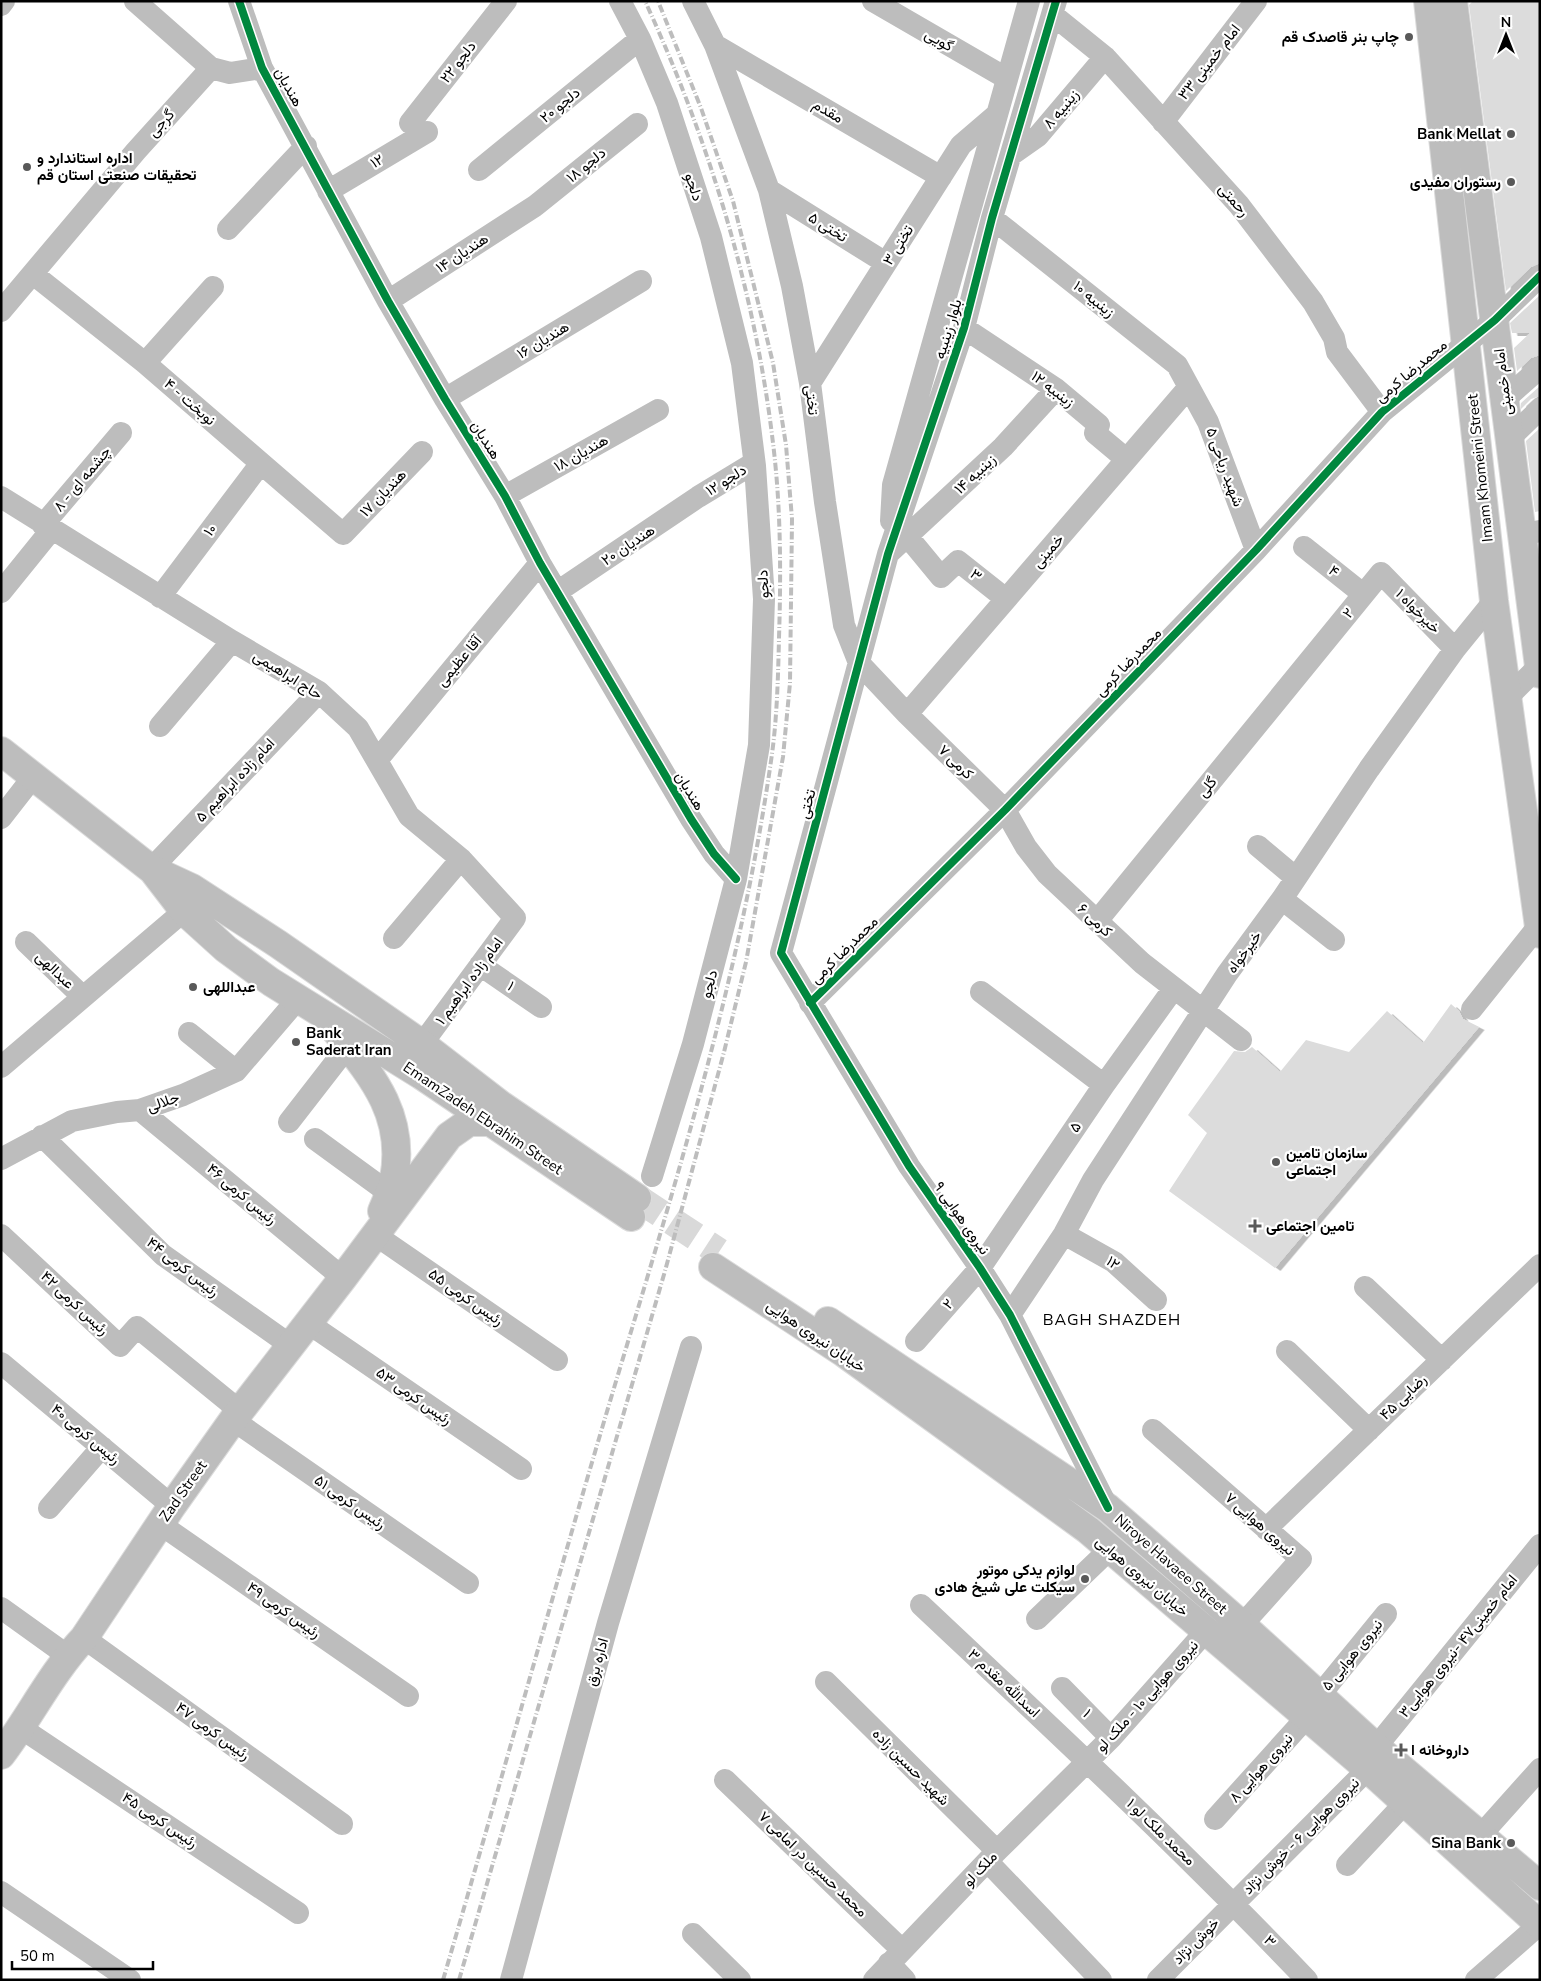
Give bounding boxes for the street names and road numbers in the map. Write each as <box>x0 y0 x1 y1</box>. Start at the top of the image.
street label: امام خمینی ۳۳ <box>1173 20 1245 104</box>
street label: گویی <box>921 24 957 56</box>
street label: دلجو ۲۲ <box>435 37 481 87</box>
street label: هندیان <box>270 64 308 110</box>
street label: دلجو ۲۰ <box>536 83 584 127</box>
street label: زینبیه ۸ <box>1039 85 1083 133</box>
street label: مقدم <box>809 94 847 128</box>
street label: گرجی <box>143 105 179 141</box>
street label: دلجو ۱۸ <box>562 143 610 187</box>
street label: ۱۲ <box>367 149 387 173</box>
street label: دلجو <box>680 170 708 204</box>
street label: رحمتی <box>1214 179 1254 221</box>
street label: تختی ۵ <box>805 207 852 247</box>
street label: تختی ۳ <box>878 221 918 269</box>
street label: هندیان ۱۴ <box>432 229 492 277</box>
street label: زینبیه ۱۰ <box>1069 276 1119 322</box>
street label: بلوار زینبیه <box>929 297 967 361</box>
street label: هندیان ۱۶ <box>513 317 573 363</box>
street label: محمدرضا کرمی <box>1371 335 1451 407</box>
street label: امام خمینی <box>1489 347 1517 417</box>
street label: زینبیه ۱۲ <box>1027 366 1079 412</box>
street label: ۴ - نوبخت <box>160 374 220 430</box>
street label: تختی <box>800 384 824 416</box>
street label: Imam Khomeini Street <box>1462 392 1498 543</box>
street label: هندیان <box>466 417 506 463</box>
street label: ۵ شهید ریاحی <box>1201 425 1249 509</box>
street label: هندیان ۱۸ <box>550 430 612 476</box>
street label: ۸ - چشمه ای <box>49 442 115 516</box>
street label: زینبیه ۱۴ <box>950 450 1000 498</box>
street label: دلجو ۱۲ <box>702 460 750 500</box>
street label: هندیان ۱۷ <box>355 465 411 521</box>
street label: ۱۰ <box>199 520 221 540</box>
street label: هندیان ۲۰ <box>597 520 659 570</box>
street label: خمینی <box>1028 530 1068 572</box>
street label: ۴ <box>1324 561 1344 582</box>
street label: ۳ <box>966 564 986 586</box>
street label: دلجو <box>752 569 774 599</box>
street label: خیرخواه ۱ <box>1391 584 1445 638</box>
street label: ۲ <box>1338 604 1358 622</box>
street label: محمدرضا کرمی <box>1090 623 1166 701</box>
street label: آقا عظیمی <box>432 630 487 691</box>
street label: حاج ابراهیمی <box>249 646 327 705</box>
street label: امام زاده ابراهیم ۵ <box>191 734 279 826</box>
street label: کرمی ۷ <box>934 740 978 784</box>
street label: هندیان <box>671 768 709 814</box>
street label: گلی <box>1193 772 1222 802</box>
street label: تختی <box>793 787 821 821</box>
street label: کرمی ۶ <box>1073 899 1117 941</box>
street label: محمدرضا کرمی <box>806 912 882 988</box>
street label: خیرخواه <box>1222 927 1266 977</box>
street label: امام زاده ابراهیم ۱ <box>430 933 508 1029</box>
street label: عبدالهی <box>31 947 79 993</box>
street label: دلجو <box>696 968 722 1000</box>
street label: ۱ <box>503 977 519 995</box>
street label: EmamZadeh Ebrahim Street <box>399 1057 567 1179</box>
street label: جلالی <box>144 1087 182 1117</box>
street label: ۵ <box>1064 1118 1086 1136</box>
street label: رئیس کرمی ۴۶ <box>203 1159 281 1229</box>
street label: نیروی هوایی ۹ <box>929 1177 995 1259</box>
street label: رئیس کرمی ۴۴ <box>143 1232 223 1302</box>
street label: ۱۲ <box>1102 1251 1124 1275</box>
street label: رئیس کرمی ۵۵ <box>424 1264 508 1330</box>
street label: رئیس کرمی ۴۲ <box>37 1266 113 1340</box>
street label: ۲ <box>938 1294 958 1314</box>
street label: خیابان نیروی هوایی <box>762 1295 870 1377</box>
street label: رئیس کرمی ۵۳ <box>372 1362 456 1430</box>
street label: رضایی ۴۵ <box>1375 1370 1431 1424</box>
street label: رئیس کرمی ۴۰ <box>47 1399 125 1469</box>
street label: Zad Street <box>155 1456 212 1525</box>
street label: رئیس کرمی ۵۱ <box>310 1470 390 1534</box>
street label: نیروی هوایی ۷ <box>1221 1488 1299 1560</box>
street label: Niroye Havaee Street <box>1110 1510 1232 1619</box>
street label: خیابان نیروی هوایی <box>1091 1531 1193 1621</box>
street label: امام خمینی۴۷ -نیروی هوایی۳ <box>1394 1570 1522 1722</box>
street label: رئیس کرمی ۴۹ <box>243 1577 325 1643</box>
street label: نیروی هوایی ۵ <box>1317 1615 1387 1695</box>
street label: اداره برق <box>581 1636 613 1688</box>
street label: نیروی هوایی ۱۰ - ملک لو <box>1091 1636 1203 1756</box>
street label: ۳ اسدالله مقدم <box>963 1644 1045 1722</box>
street label: رئیس کرمی ۴۷ <box>172 1697 254 1765</box>
street label: ۱ <box>1078 1704 1096 1722</box>
street label: شهید حسین زاده <box>868 1724 954 1810</box>
street label: نیروی هوایی ۸ <box>1225 1729 1297 1807</box>
street label: نیروی هوایی ۶ - خوش نژاد <box>1238 1773 1364 1899</box>
street label: رئیس کرمی ۴۵ <box>118 1787 202 1853</box>
street label: ۱ محمد ملک لو <box>1122 1794 1200 1870</box>
street label: ۷ محمد حسین در امامی <box>754 1807 872 1921</box>
street label: ملک لو <box>958 1847 1002 1891</box>
street label: خوش نژاد <box>1168 1913 1224 1969</box>
street label: ۳ <box>1259 1930 1281 1952</box>

